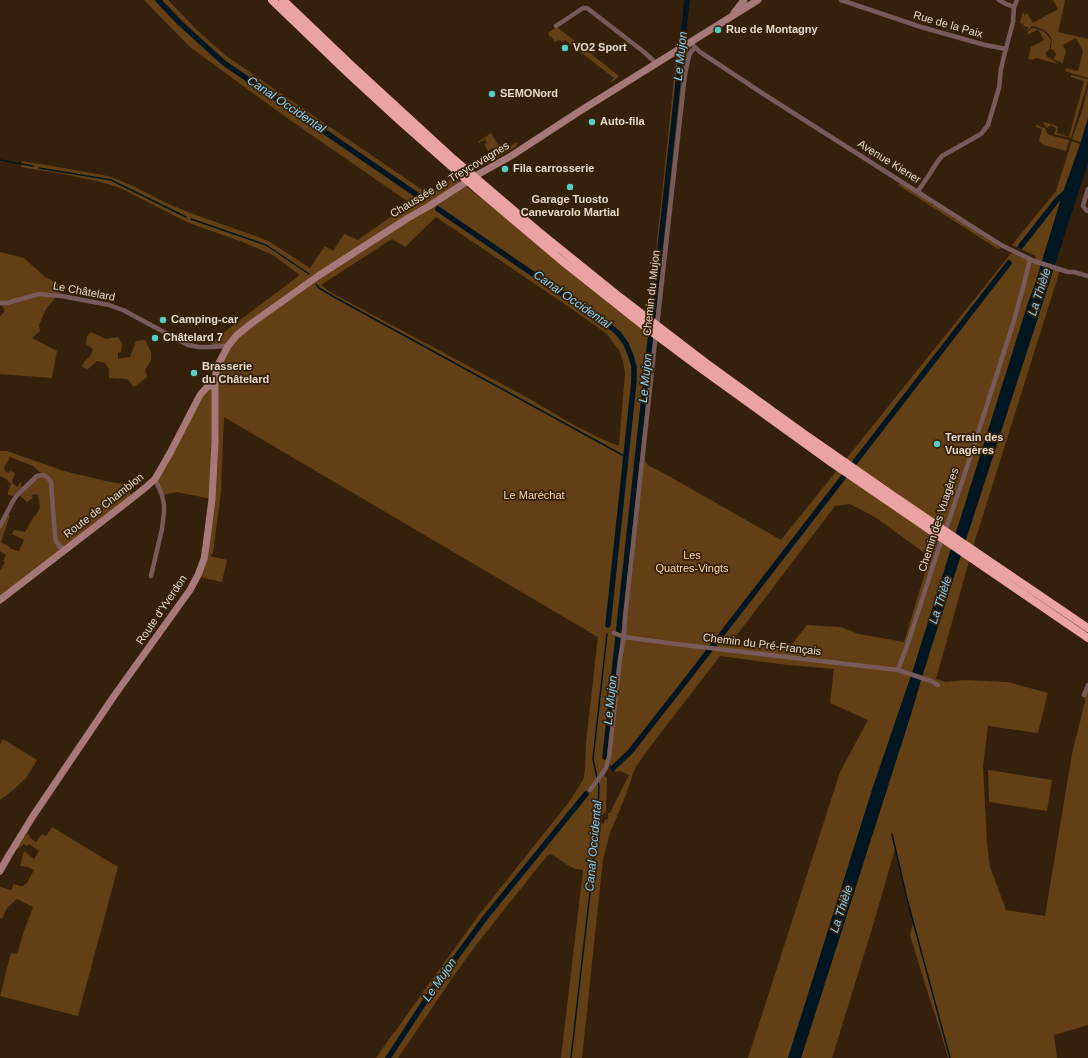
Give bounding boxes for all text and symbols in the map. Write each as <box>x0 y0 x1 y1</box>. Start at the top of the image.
street label: Rue de la Paix <box>912 9 984 41</box>
place label: Rue de Montagny <box>726 23 818 37</box>
marker: Rue de Montagny <box>713 25 723 35</box>
water label: Le Mujon <box>671 31 691 81</box>
place label: VO2 Sport <box>573 41 627 55</box>
marker: VO2 Sport <box>560 43 570 53</box>
water label: Canal Occidental <box>244 73 328 137</box>
place label: SEMONord <box>500 87 558 101</box>
marker: SEMONord <box>487 89 497 99</box>
place label: Auto-fila <box>600 115 645 129</box>
marker: Auto-fila <box>587 117 597 127</box>
street label: Avenue Kiener <box>855 137 923 187</box>
street label: Chaussée de Treycovagnes <box>388 139 512 221</box>
place label: Fila carrosserie <box>513 162 594 176</box>
marker: Fila carrosserie <box>500 164 510 174</box>
marker: Garage Tuosto Canevarolo Martial <box>565 182 575 192</box>
place label: Garage Tuosto Canevarolo Martial <box>521 193 619 219</box>
street label: Chemin du Mujon <box>641 249 663 337</box>
water label: La Thièle <box>1026 266 1054 318</box>
water label: Canal Occidental <box>530 268 614 332</box>
street label: Le Châtelard <box>52 280 116 304</box>
place label: Camping-car <box>171 313 238 327</box>
marker: Camping-car <box>158 315 168 325</box>
place label: Châtelard 7 <box>163 331 223 345</box>
marker: Châtelard 7 <box>150 333 160 343</box>
water label: Le Mujon <box>636 353 656 403</box>
place label: Brasserie du Châtelard <box>202 360 269 386</box>
marker: Brasserie du Châtelard <box>189 368 199 378</box>
place label: Terrain des Vuagères <box>945 431 1003 457</box>
marker: Terrain des Vuagères <box>932 439 942 449</box>
street label: Chemin des Vuagères <box>916 466 962 574</box>
street label: Route de Chamblon <box>61 471 147 541</box>
park label: Le Maréchat <box>503 489 565 503</box>
park label: Les Quatres-Vingts <box>655 549 729 575</box>
street label: Route d'Yverdon <box>134 573 190 647</box>
water label: La Thièle <box>927 574 955 626</box>
street label: Chemin du Pré-Français <box>702 631 822 659</box>
water label: Le Mujon <box>601 675 621 725</box>
water label: Canal Occidental <box>583 800 605 892</box>
water label: La Thièle <box>828 883 856 935</box>
water label: Le Mujon <box>420 956 460 1004</box>

